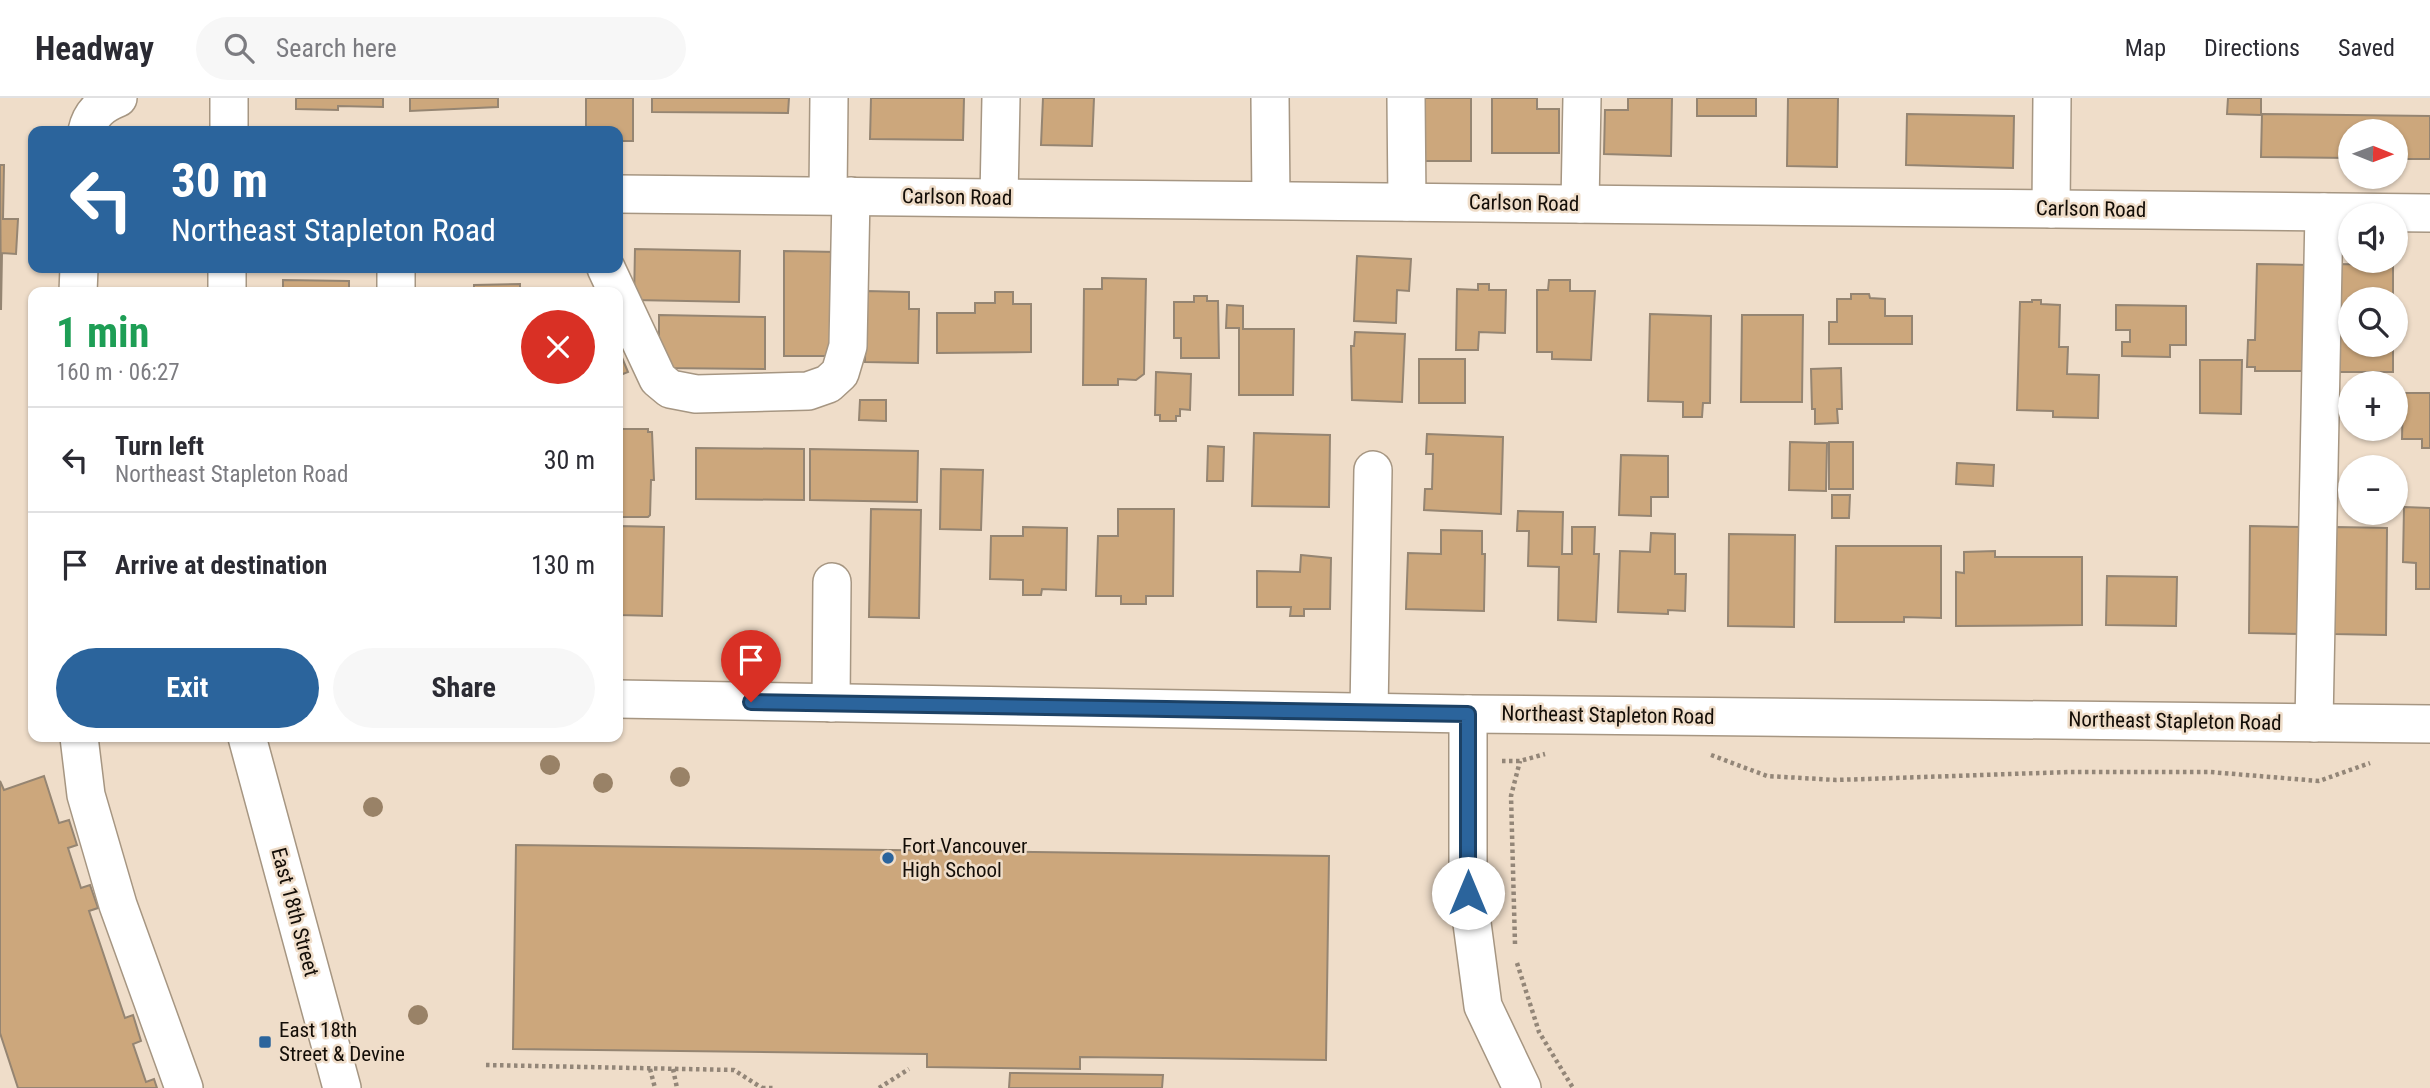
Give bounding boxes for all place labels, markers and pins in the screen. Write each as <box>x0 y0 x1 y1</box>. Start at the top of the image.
pin <box>721 630 781 702</box>
place label: Fort Vancouver High School <box>902 834 1027 882</box>
marker: Fort Vancouver High School <box>880 850 896 866</box>
place label: East 18th Street & Devine <box>279 1018 405 1066</box>
marker: East 18th Street & Devine <box>257 1034 273 1050</box>

